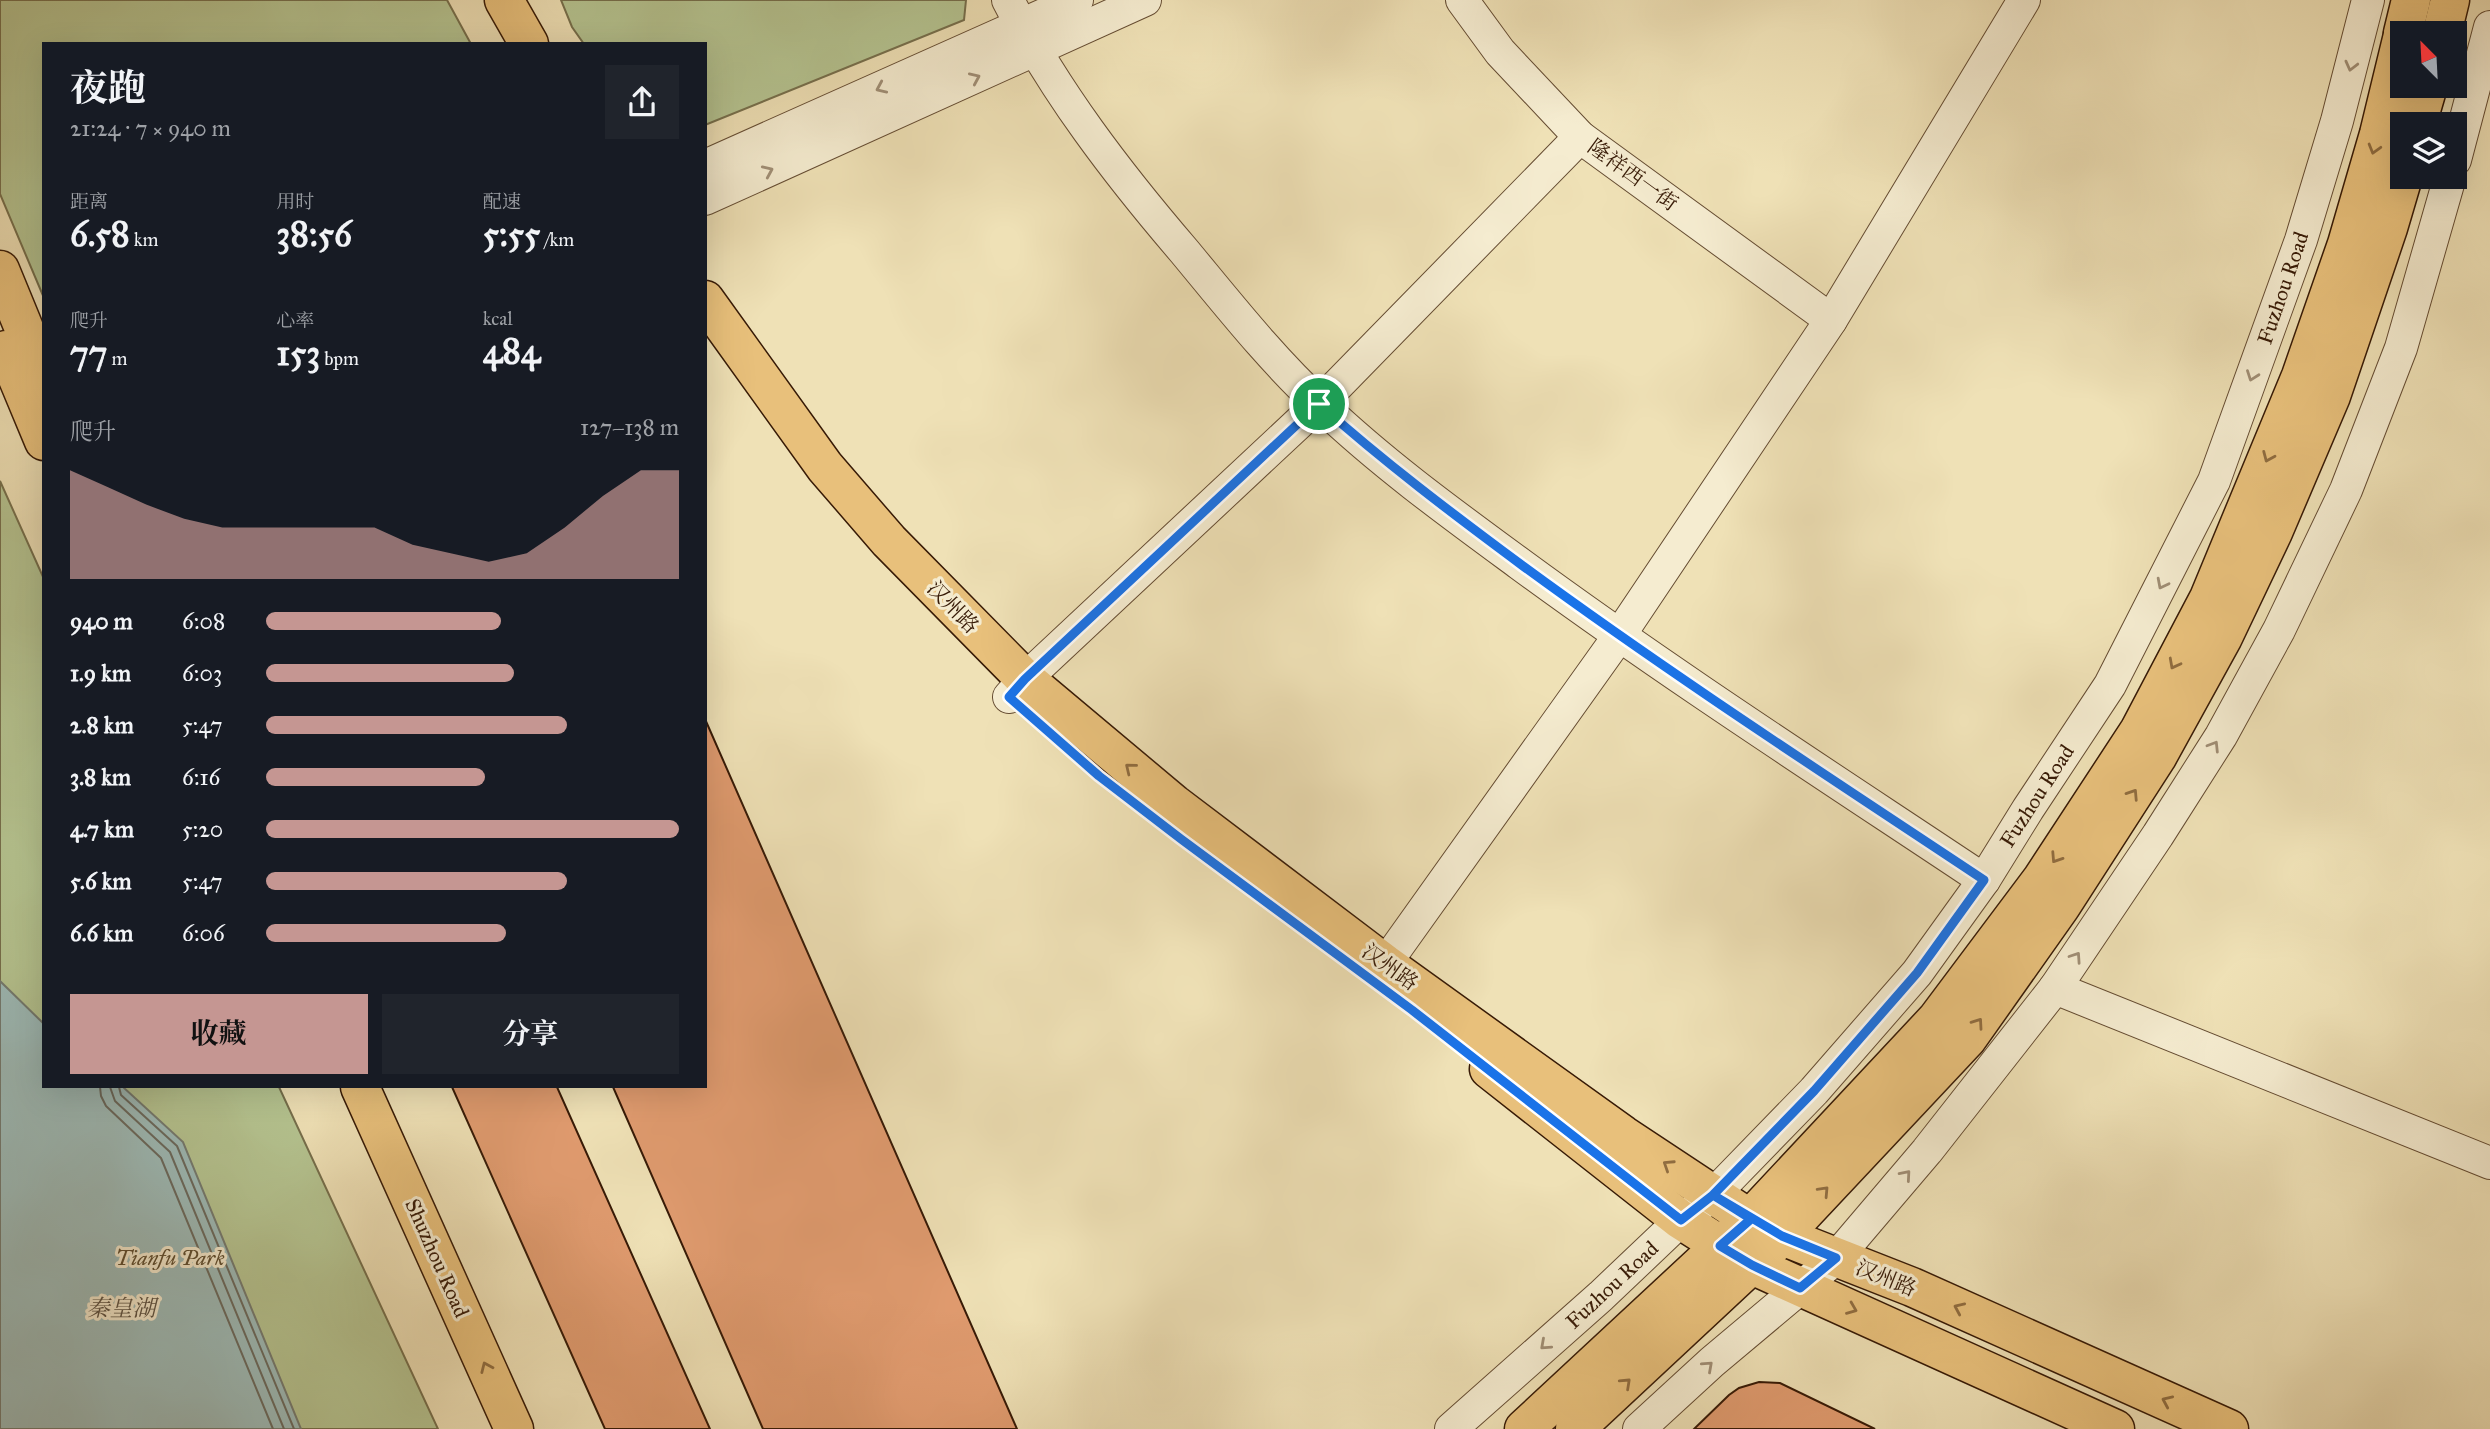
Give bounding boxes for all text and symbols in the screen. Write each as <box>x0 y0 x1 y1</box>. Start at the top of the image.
north arrow <box>2390 21 2468 98</box>
map controls <box>2390 21 2467 189</box>
one-way arrow <box>2345 60 2359 72</box>
text: 夜跑 <box>70 65 146 111</box>
button: share <box>605 65 679 139</box>
one-way arrow <box>968 72 981 86</box>
one-way arrow <box>876 80 888 94</box>
button: layers <box>2390 112 2467 189</box>
text: 21:24 · 7 × 940 m <box>70 114 231 142</box>
street label: 隆祥西一街 <box>1583 134 1683 216</box>
one-way arrow <box>2368 143 2383 155</box>
one-way arrow <box>760 165 773 179</box>
text: 距离 <box>70 190 108 213</box>
text: 用时 <box>276 190 314 213</box>
text: 配速 <box>483 190 521 213</box>
text: 6.58 <box>70 213 130 256</box>
text: 38:56 <box>276 213 352 256</box>
text: 5:55 <box>483 213 540 256</box>
text: km <box>130 228 159 251</box>
text: /km <box>540 228 574 251</box>
street label: Fuzhou Road <box>2252 228 2315 348</box>
text: kcal <box>483 307 513 330</box>
text: 爬升 <box>70 309 108 332</box>
text: 心率 <box>276 309 314 332</box>
text: 484 <box>483 330 540 373</box>
text: 77 <box>70 332 107 375</box>
text: 153 <box>276 332 320 375</box>
text: m <box>107 347 127 370</box>
text: bpm <box>320 347 359 370</box>
one-way arrow <box>2246 370 2260 382</box>
pin <box>1289 374 1349 434</box>
icon: arrive <box>1300 385 1338 423</box>
text: 127–138 m <box>580 413 679 441</box>
text: 爬升 <box>70 417 116 445</box>
one-way arrow <box>2263 450 2277 462</box>
street label: 汉州路 <box>922 575 984 639</box>
one-way arrow <box>2156 577 2170 589</box>
text: 940 m <box>70 607 133 635</box>
text: 6:08 <box>182 607 225 635</box>
one-way arrow <box>2169 656 2183 669</box>
text: 1.9 km <box>70 659 131 687</box>
text: 6:03 <box>182 659 222 687</box>
text: 2.8 km <box>70 711 134 739</box>
text: 5:47 <box>182 711 223 739</box>
street label: Fuzhou Road <box>1994 739 2080 852</box>
one-way arrow <box>2206 741 2219 754</box>
text: 3.8 km <box>70 763 131 791</box>
text: 6:16 <box>182 763 220 791</box>
one-way arrow <box>1126 764 1138 777</box>
one-way arrow <box>2125 789 2138 802</box>
text: 4.7 km <box>70 815 134 843</box>
text: 5:20 <box>182 815 223 843</box>
one-way arrow <box>2052 850 2065 863</box>
text: 5.6 km <box>70 867 132 895</box>
text: 5:47 <box>182 867 223 895</box>
text: 6.6 km <box>70 919 133 947</box>
text: 6:06 <box>182 919 225 947</box>
street label: 汉州路 <box>1357 938 1423 996</box>
one-way arrow <box>2068 952 2080 965</box>
button: 收藏 <box>70 994 368 1074</box>
button: 分享 <box>382 994 679 1074</box>
one-way arrow <box>1970 1018 1982 1031</box>
one-way arrow <box>1663 1161 1676 1173</box>
one-way arrow <box>1898 1170 1910 1183</box>
one-way arrow <box>1816 1186 1829 1199</box>
street label: Shuzhou Road <box>399 1195 475 1322</box>
street label: Fuzhou Road <box>1560 1235 1664 1334</box>
park label: Tianfu Park <box>116 1245 225 1271</box>
street label: 汉州路 <box>1852 1254 1920 1302</box>
water label: 秦皇湖 <box>87 1294 160 1322</box>
one-way arrow <box>1845 1300 1857 1314</box>
one-way arrow <box>1954 1303 1966 1317</box>
one-way arrow <box>1540 1337 1553 1350</box>
one-way arrow <box>480 1362 494 1374</box>
one-way arrow <box>1699 1362 1712 1374</box>
one-way arrow <box>1618 1378 1631 1391</box>
one-way arrow <box>2161 1395 2174 1409</box>

